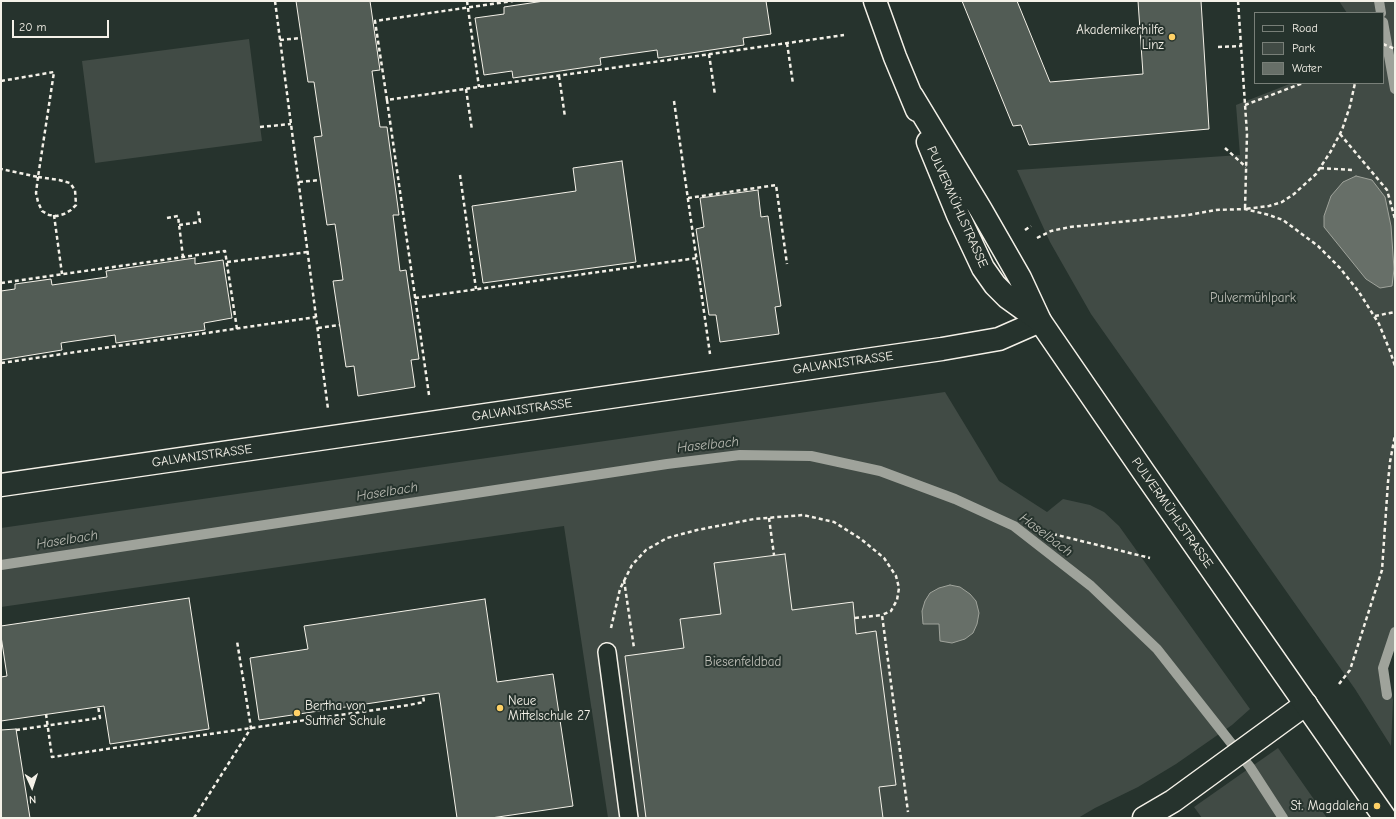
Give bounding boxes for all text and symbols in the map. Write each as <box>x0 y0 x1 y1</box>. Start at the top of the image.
scale bar <box>14 12 111 38</box>
legend <box>1254 12 1384 84</box>
text: 20 m <box>19 20 47 34</box>
text: Road <box>1292 21 1318 35</box>
place label: Akademikerhilfe Linz <box>1076 22 1164 53</box>
marker: Akademikerhilfe Linz <box>1167 32 1177 42</box>
text: Park <box>1292 41 1315 55</box>
text: Water <box>1292 61 1322 75</box>
street label: PULVERMÜHLSTRASSE <box>923 144 991 270</box>
park label: Pulvermühlpark <box>1210 290 1296 306</box>
street label: GALVANISTRASSE <box>792 348 894 378</box>
street label: GALVANISTRASSE <box>471 395 573 425</box>
water label: Haselbach <box>676 433 740 457</box>
street label: GALVANISTRASSE <box>151 441 253 471</box>
street label: PULVERMÜHLSTRASSE <box>1128 455 1216 571</box>
water label: Haselbach <box>355 479 419 505</box>
water label: Haselbach <box>1016 510 1076 560</box>
water label: Haselbach <box>35 527 99 553</box>
park label: Biesenfeldbad <box>705 654 781 670</box>
place label: Neue Mittelschule 27 <box>508 693 590 724</box>
place label: Bertha von Suttner Schule <box>305 698 386 729</box>
marker: Neue Mittelschule 27 <box>495 703 505 713</box>
marker: Bertha von Suttner Schule <box>292 708 302 718</box>
north arrow <box>12 767 52 807</box>
text: N <box>29 793 37 806</box>
place label: St. Magdalena <box>1290 798 1369 814</box>
marker: St. Magdalena <box>1372 801 1382 811</box>

